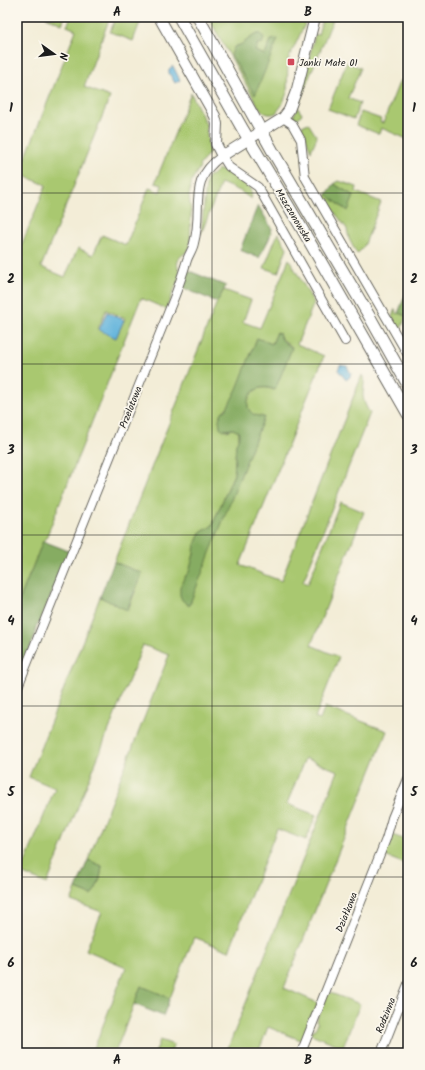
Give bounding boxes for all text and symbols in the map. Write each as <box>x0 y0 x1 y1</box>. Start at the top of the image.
text: A <box>113 2 121 23</box>
text: B <box>304 2 312 23</box>
north arrow <box>34 34 74 74</box>
text: N <box>53 51 72 62</box>
place label: Janki Małe 01 <box>299 55 358 71</box>
marker: Janki Małe 01 <box>286 57 296 67</box>
text: 1 <box>9 98 13 119</box>
text: 1 <box>412 98 416 119</box>
street label: Mszczonowska <box>271 186 316 246</box>
text: 2 <box>7 269 15 290</box>
text: 2 <box>410 269 418 290</box>
street label: Przelotowa <box>115 383 147 431</box>
text: 3 <box>6 440 15 461</box>
text: 3 <box>409 440 418 461</box>
text: 4 <box>7 611 15 632</box>
text: 4 <box>410 611 418 632</box>
text: 5 <box>7 782 16 803</box>
text: 5 <box>410 782 419 803</box>
street label: Działkowa <box>332 890 362 935</box>
text: 6 <box>7 953 15 974</box>
text: 6 <box>410 953 418 974</box>
street label: Rodzinna <box>371 995 400 1036</box>
text: A <box>113 1050 121 1070</box>
text: B <box>304 1050 312 1070</box>

